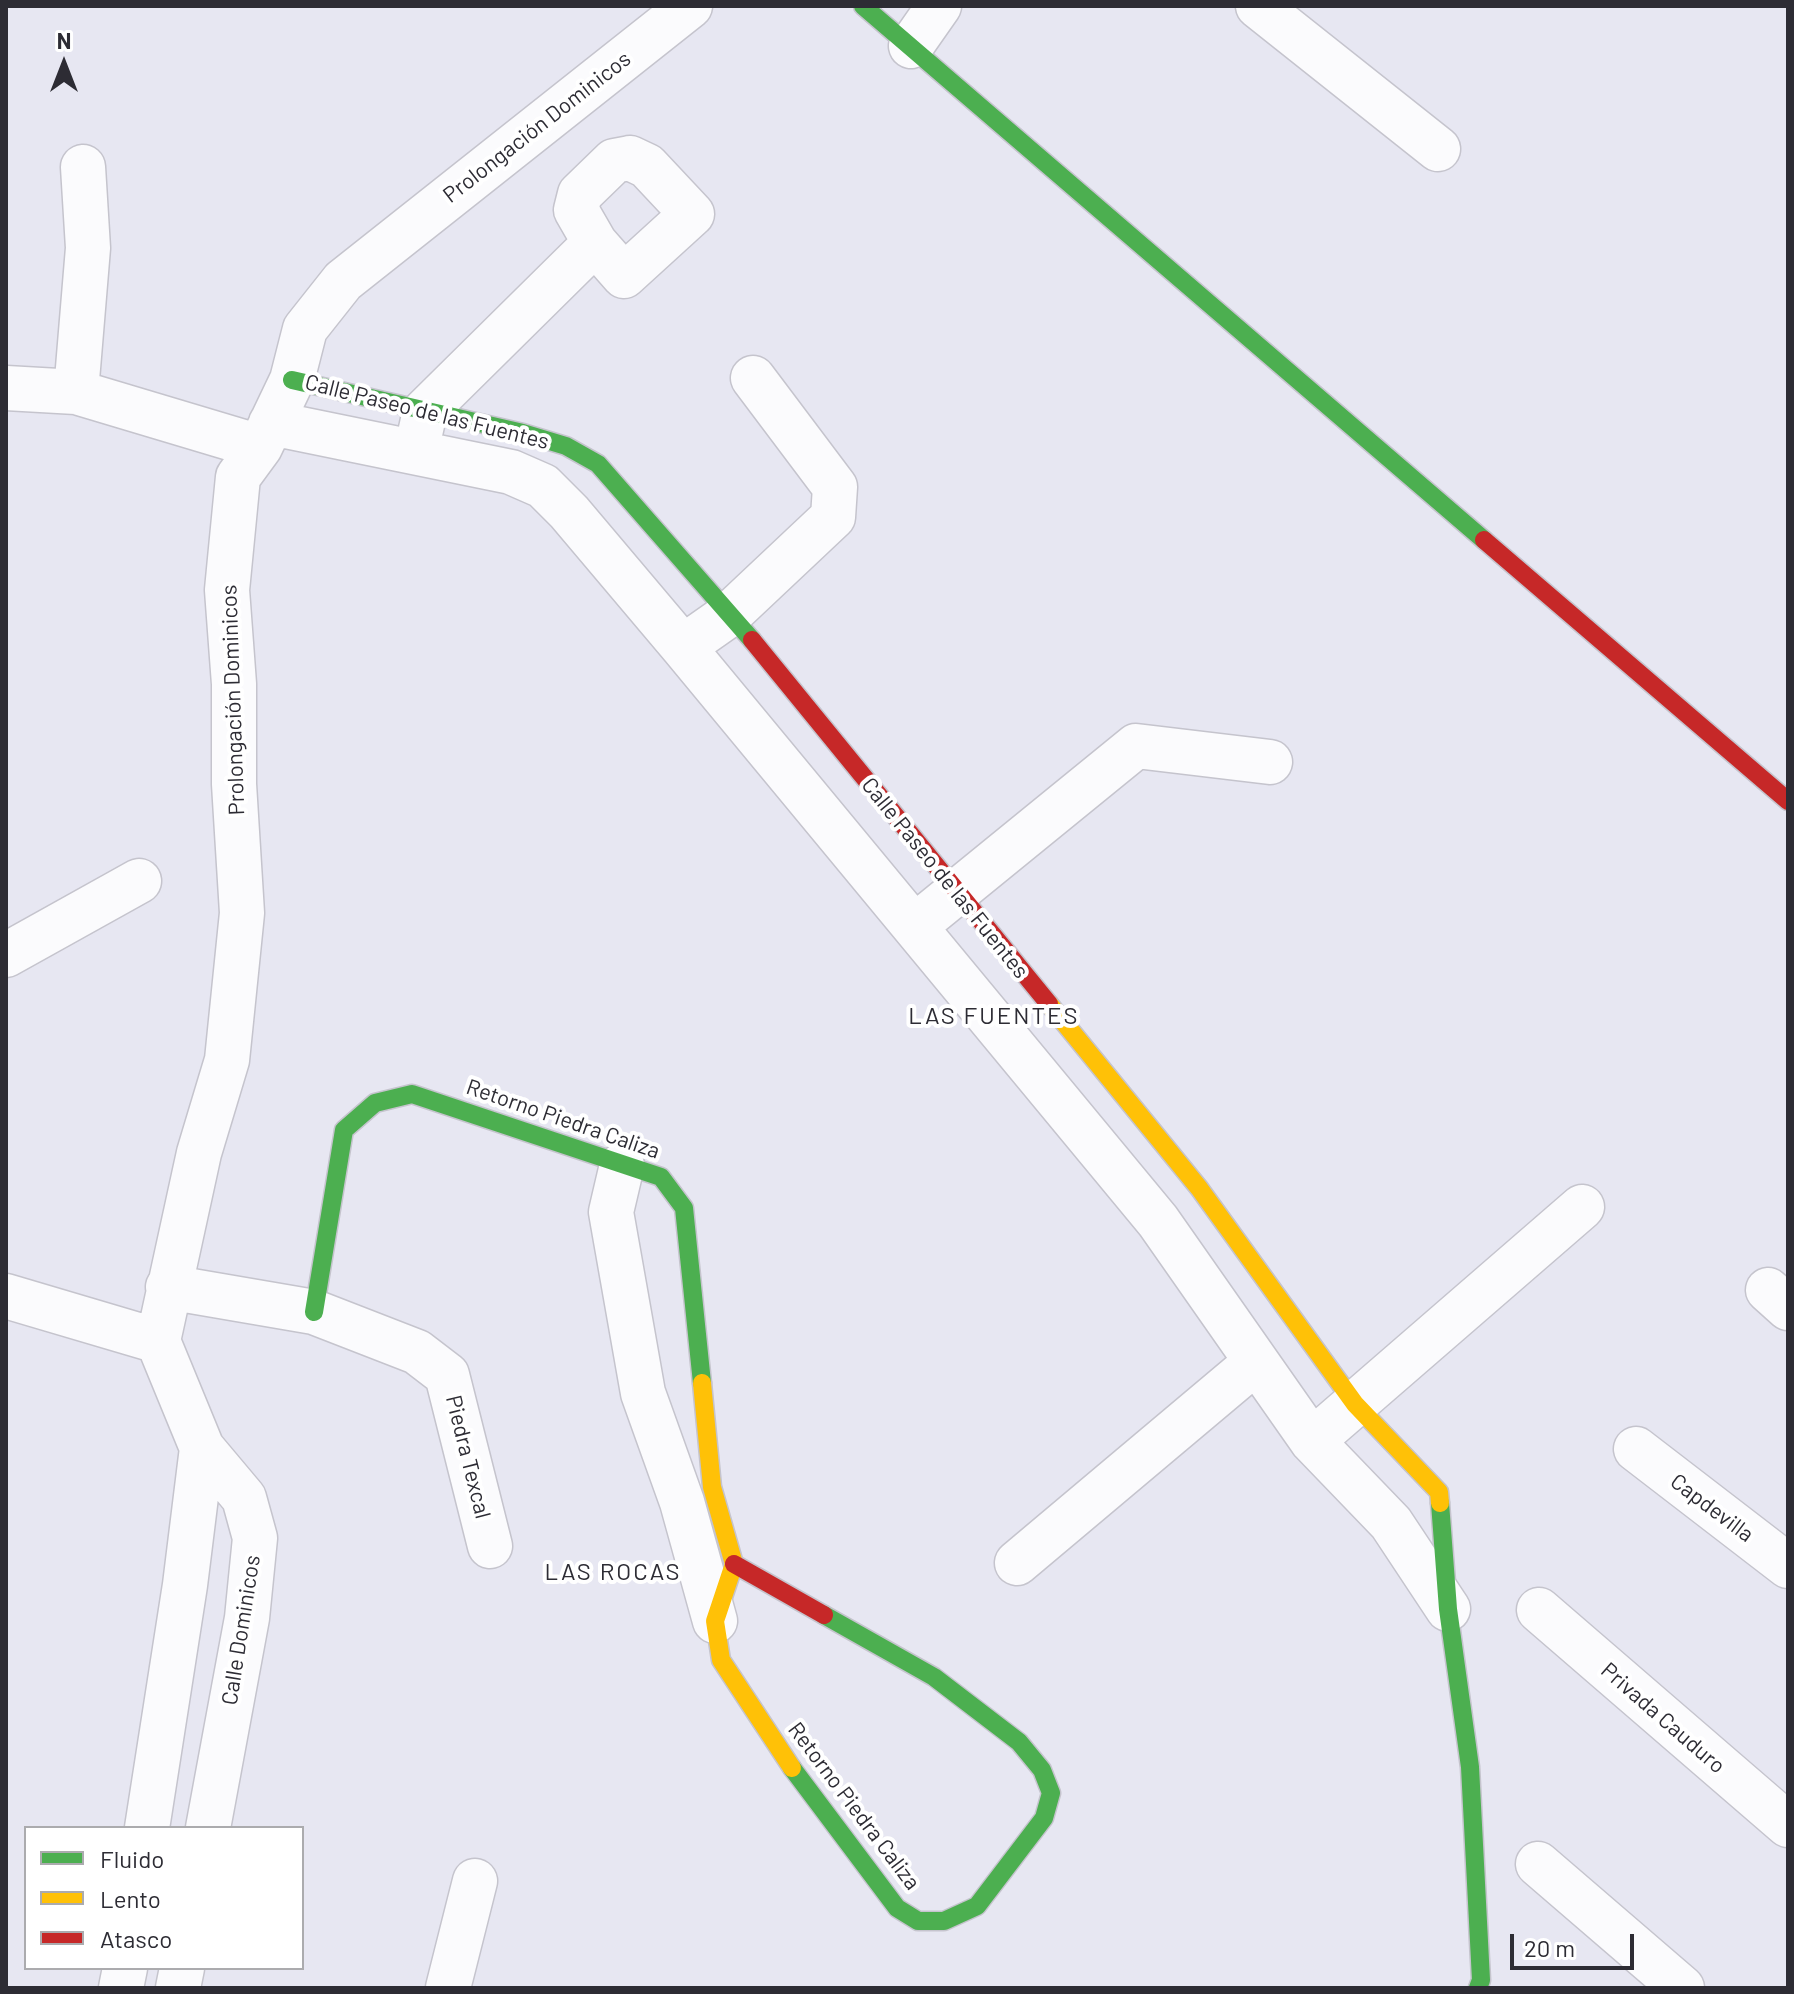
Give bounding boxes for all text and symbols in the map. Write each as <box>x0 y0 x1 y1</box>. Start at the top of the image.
north arrow <box>24 24 104 104</box>
text: N <box>57 27 71 53</box>
street label: Prolongación Dominicos <box>438 46 636 208</box>
street label: Calle Paseo de las Fuentes <box>302 369 552 455</box>
street label: Prolongación Dominicos <box>216 584 250 816</box>
street label: Calle Paseo de las Fuentes <box>856 772 1034 984</box>
district label: LAS FUENTES <box>908 1002 1080 1030</box>
street label: Retorno Piedra Caliza <box>463 1073 663 1165</box>
street label: Piedra Texcal <box>440 1393 496 1521</box>
street label: Capdevilla <box>1665 1468 1759 1548</box>
street label: Calle Dominicos <box>216 1553 266 1707</box>
district label: LAS ROCAS <box>544 1558 682 1586</box>
street label: Privada Cauduro <box>1596 1657 1730 1779</box>
street label: Retorno Piedra Caliza <box>782 1717 926 1895</box>
legend <box>24 1826 304 1970</box>
text: Fluido <box>100 1844 164 1873</box>
text: Lento <box>100 1884 161 1913</box>
scale bar <box>1514 1918 1638 1968</box>
text: Atasco <box>100 1924 172 1953</box>
text: 20 m <box>1524 1933 1575 1962</box>

